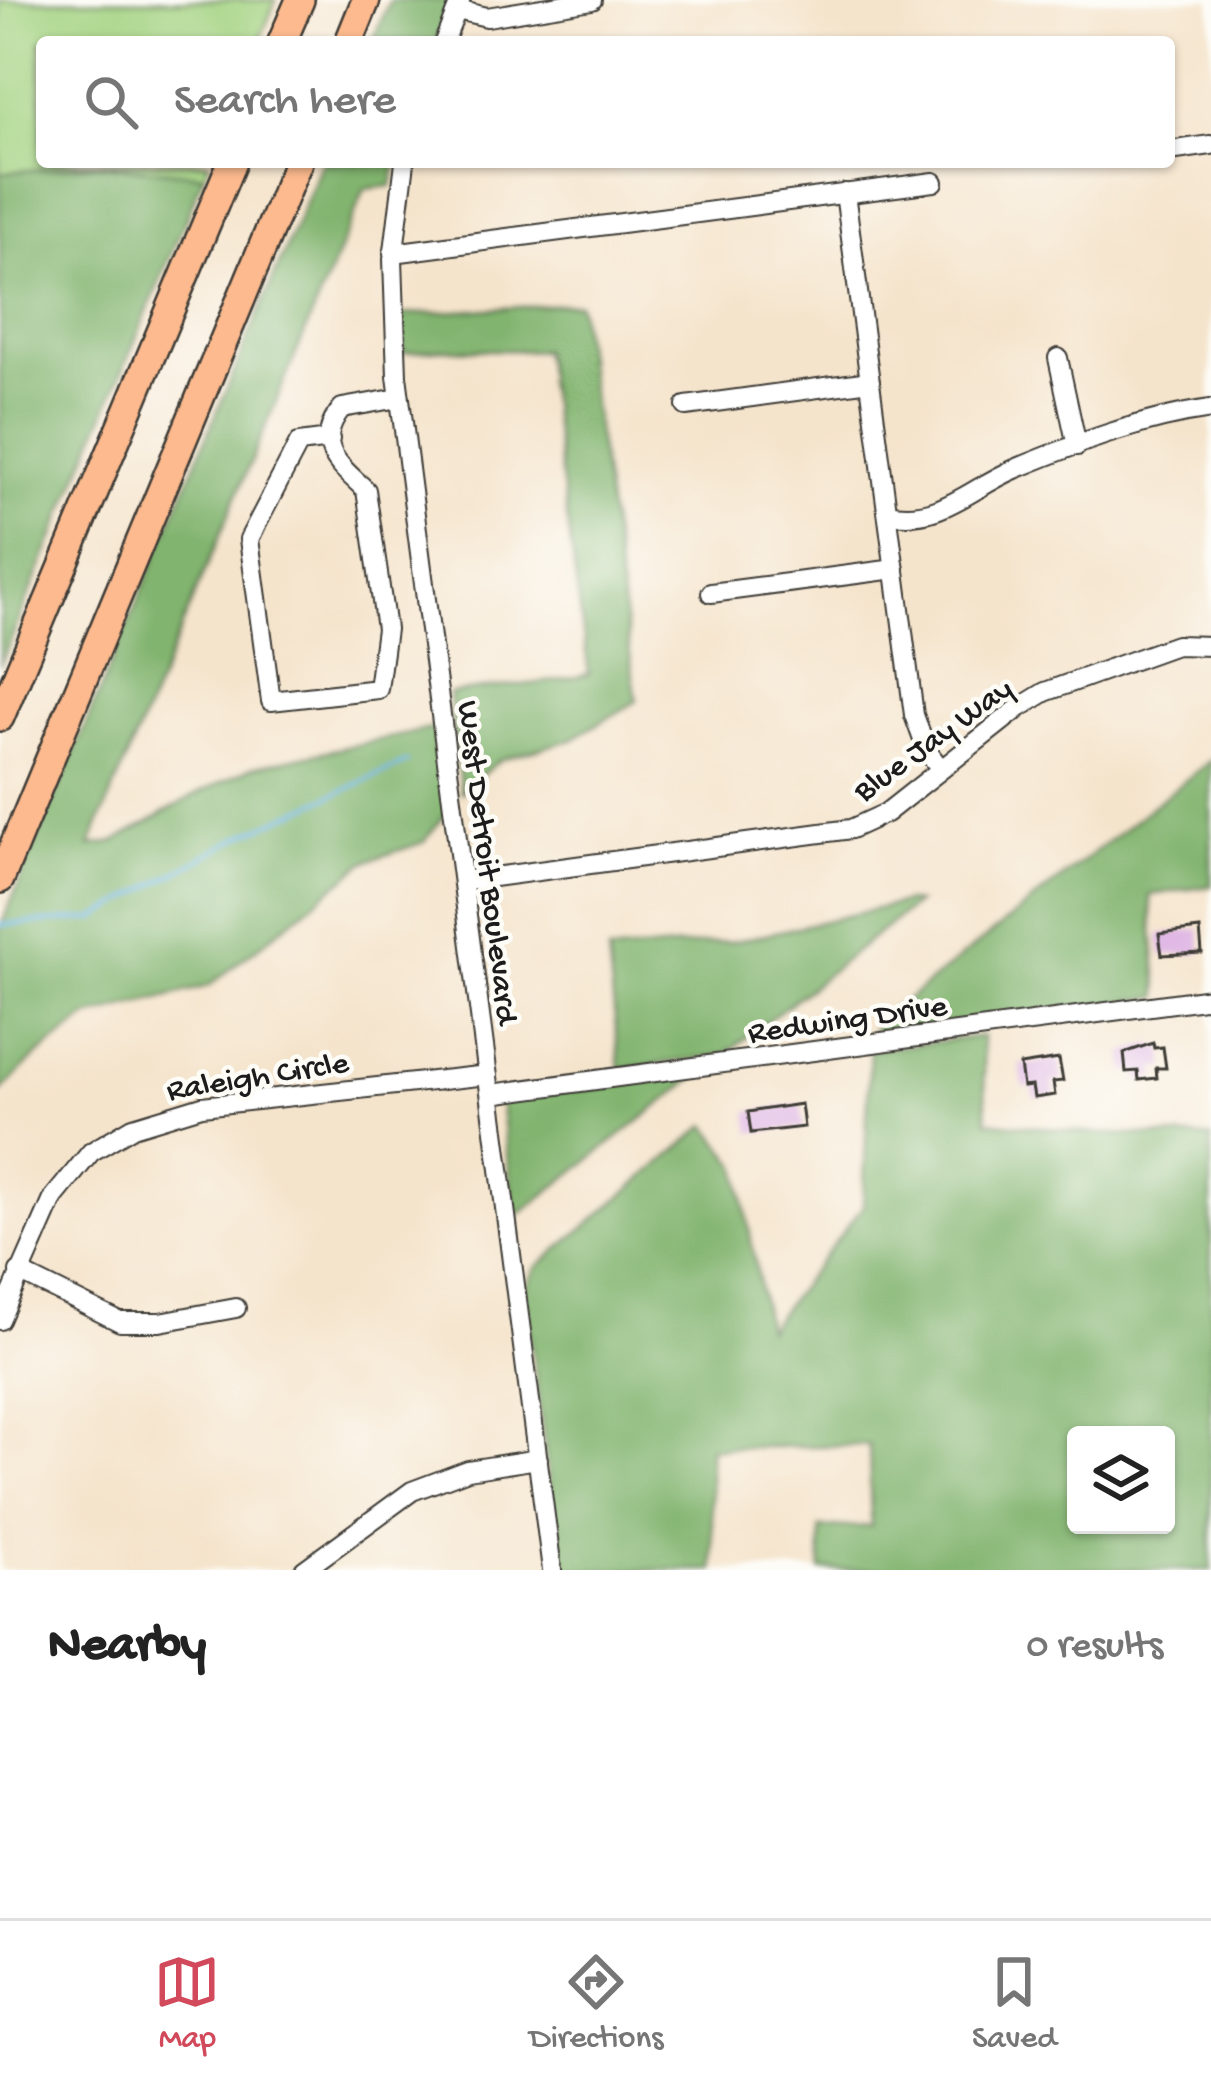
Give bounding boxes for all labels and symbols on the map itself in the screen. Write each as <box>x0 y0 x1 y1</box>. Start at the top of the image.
street label: Blue Jay Way <box>847 672 1021 813</box>
street label: West Detroit Boulevard <box>446 699 524 1029</box>
street label: Redwing Drive <box>746 989 951 1055</box>
street label: Raleigh Circle <box>164 1046 353 1112</box>

